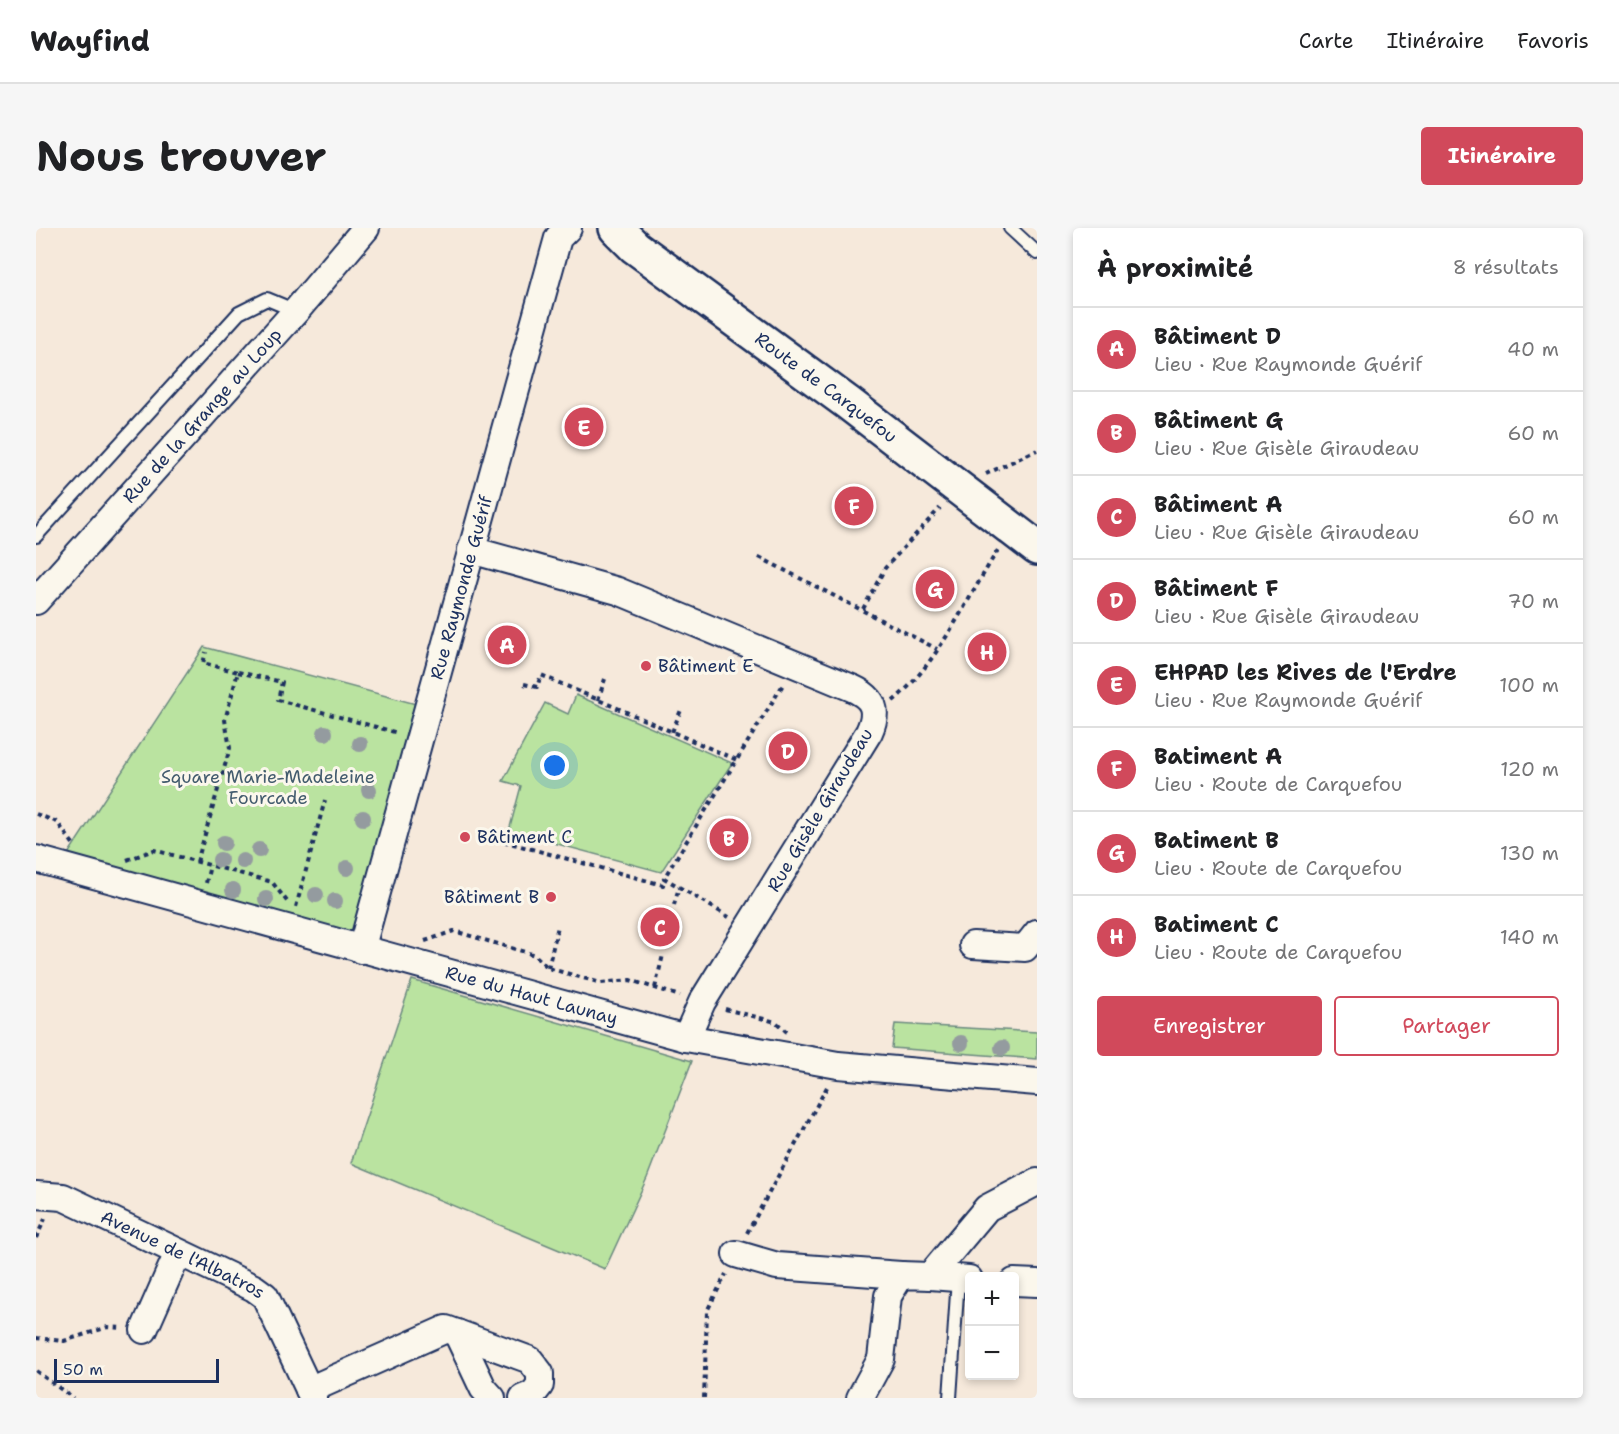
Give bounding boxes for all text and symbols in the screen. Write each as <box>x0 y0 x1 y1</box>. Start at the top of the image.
text: Wayfind <box>30 22 150 60</box>
text: Carte <box>1299 27 1354 55</box>
text: Itinéraire <box>1387 27 1484 55</box>
text: Favoris <box>1517 27 1589 55</box>
button: Itinéraire <box>1421 127 1583 185</box>
text: Nous trouver <box>36 128 326 184</box>
text: À proximité <box>1097 250 1253 285</box>
text: 8 résultats <box>1453 254 1559 280</box>
text: Bâtiment D <box>1154 322 1281 351</box>
street label: Rue de la Grange au Loup <box>117 323 287 508</box>
street label: Route de Carquefou <box>750 327 902 448</box>
text: A <box>1109 336 1124 362</box>
text: 40 m <box>1507 336 1559 362</box>
text: Lieu · Rue Raymonde Guérif <box>1154 351 1422 377</box>
pin: E <box>564 404 604 450</box>
text: Bâtiment G <box>1154 406 1283 435</box>
text: B <box>1110 420 1123 446</box>
text: 60 m <box>1507 420 1559 446</box>
text: Lieu · Rue Gisèle Giraudeau <box>1154 435 1419 461</box>
pin: F <box>834 484 874 528</box>
text: Bâtiment A <box>1154 490 1282 519</box>
street label: Rue Raymonde Guérif <box>424 492 498 682</box>
text: C <box>1110 504 1123 530</box>
text: 60 m <box>1507 504 1559 530</box>
text: Lieu · Rue Gisèle Giraudeau <box>1154 519 1419 545</box>
pin: G <box>916 566 954 612</box>
text: Bâtiment F <box>1154 574 1278 603</box>
text: D <box>1109 588 1124 614</box>
text: 70 m <box>1507 588 1559 614</box>
text: Lieu · Rue Gisèle Giraudeau <box>1154 603 1419 629</box>
pin: A <box>488 622 526 668</box>
pin: H <box>968 630 1006 674</box>
place label: Bâtiment E <box>658 654 754 678</box>
text: EHPAD les Rives de l'Erdre <box>1154 658 1457 687</box>
marker: Bâtiment E <box>639 659 653 673</box>
text: E <box>1110 672 1123 698</box>
text: 100 m <box>1499 672 1559 698</box>
text: Lieu · Rue Raymonde Guérif <box>1154 687 1422 713</box>
street label: Rue Gisèle Giraudeau <box>762 724 878 896</box>
pin: D <box>768 728 807 774</box>
text: Batiment A <box>1154 742 1282 771</box>
your location <box>540 751 569 780</box>
text: F <box>1111 756 1122 782</box>
text: 120 m <box>1500 756 1559 782</box>
park label: Square Marie-Madeleine Fourcade <box>161 765 375 810</box>
text: Lieu · Route de Carquefou <box>1154 771 1402 797</box>
pin: B <box>710 816 748 860</box>
place label: Bâtiment C <box>477 825 572 849</box>
text: Batiment B <box>1154 826 1279 855</box>
marker: Bâtiment C <box>458 830 472 844</box>
text: G <box>1108 840 1125 866</box>
text: 130 m <box>1500 840 1559 866</box>
text: Lieu · Route de Carquefou <box>1154 855 1402 881</box>
place label: Bâtiment B <box>444 885 539 909</box>
marker: Bâtiment B <box>544 890 558 904</box>
pin: C <box>640 904 680 950</box>
text: Batiment C <box>1154 910 1279 939</box>
text: H <box>1109 924 1124 950</box>
text: 140 m <box>1500 924 1559 950</box>
text: Lieu · Route de Carquefou <box>1154 939 1402 965</box>
street label: Rue du Haut Launay <box>443 960 620 1031</box>
button: Enregistrer <box>1097 996 1322 1056</box>
button: Partager <box>1334 996 1559 1056</box>
street label: Avenue de l'Albatros <box>97 1205 270 1304</box>
map controls <box>965 1272 1019 1380</box>
button: + <box>965 1272 1019 1326</box>
button: − <box>965 1326 1019 1380</box>
scale bar <box>54 1356 219 1384</box>
text: 50 m <box>63 1359 103 1380</box>

